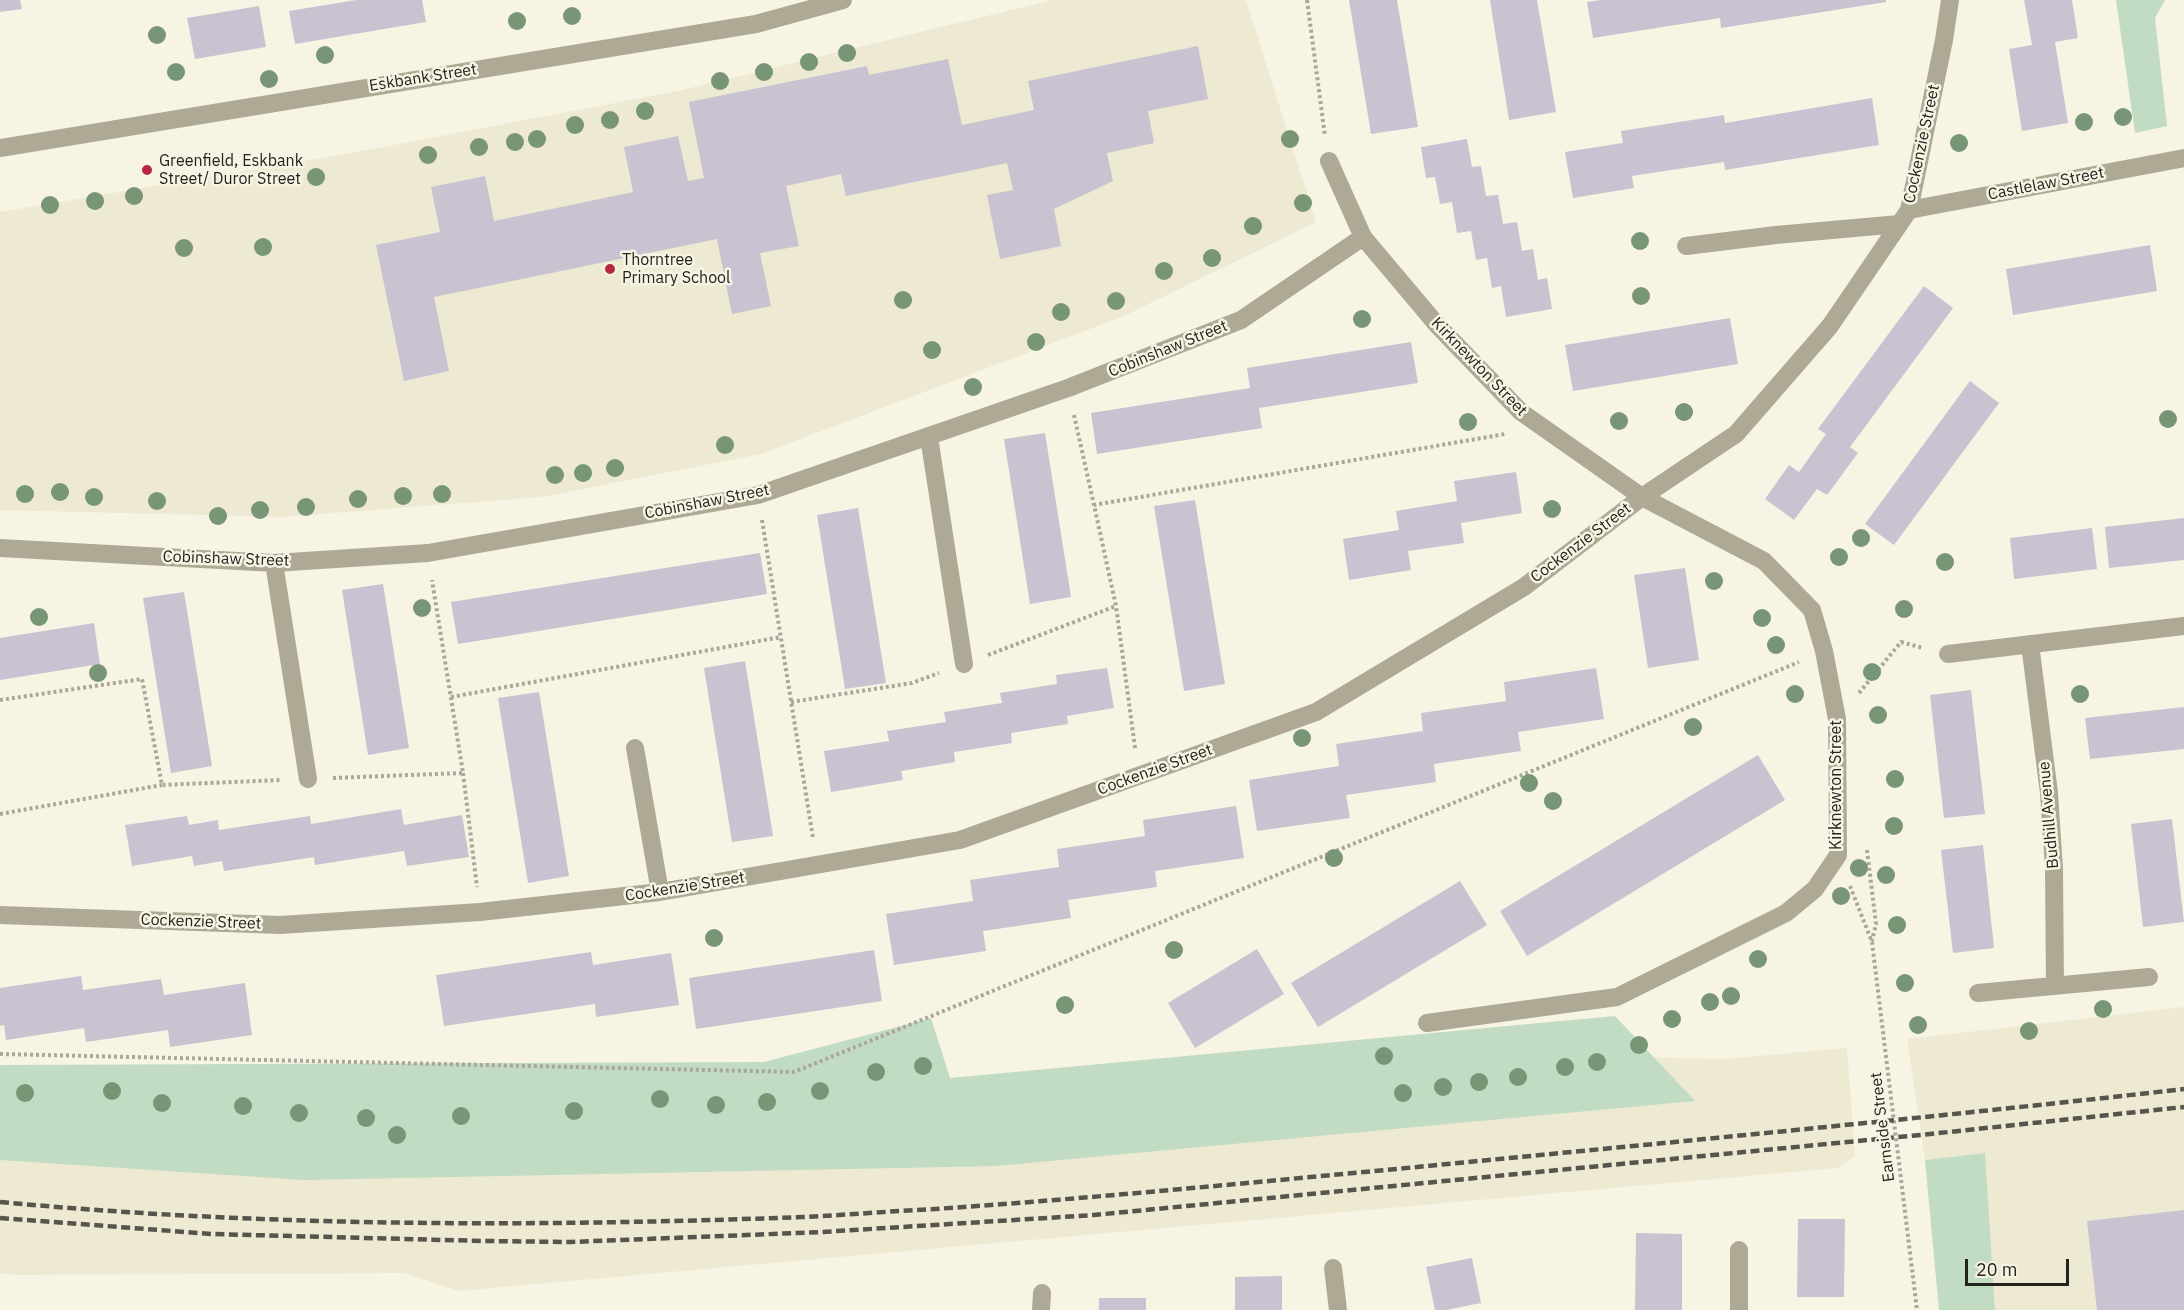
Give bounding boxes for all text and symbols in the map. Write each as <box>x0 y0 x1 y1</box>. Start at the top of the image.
street label: Eskbank Street <box>368 60 478 96</box>
street label: Cockenzie Street <box>1900 83 1944 205</box>
place label: Greenfield, Eskbank Street/ Duror Street <box>159 151 303 189</box>
marker: Greenfield, Eskbank Street/ Duror Street <box>140 163 154 177</box>
street label: Castlelaw Street <box>1986 163 2106 205</box>
place label: Thorntree Primary School <box>622 250 730 288</box>
marker: Thorntree Primary School <box>603 262 617 276</box>
street label: Kirknewton Street <box>1427 314 1531 420</box>
street label: Cobinshaw Street <box>1106 316 1230 382</box>
street label: Cobinshaw Street <box>643 480 771 524</box>
street label: Cockenzie Street <box>1527 499 1635 587</box>
street label: Cobinshaw Street <box>162 547 290 571</box>
street label: Kirknewton Street <box>1826 720 1846 850</box>
street label: Cockenzie Street <box>1095 740 1215 800</box>
street label: Budhill Avenue <box>2035 761 2063 869</box>
street label: Cockenzie Street <box>624 868 746 906</box>
street label: Cockenzie Street <box>140 910 262 934</box>
street label: Earnside Street <box>1867 1071 1899 1183</box>
scale bar <box>1968 1247 2072 1285</box>
text: 20 m <box>1976 1258 2018 1281</box>

